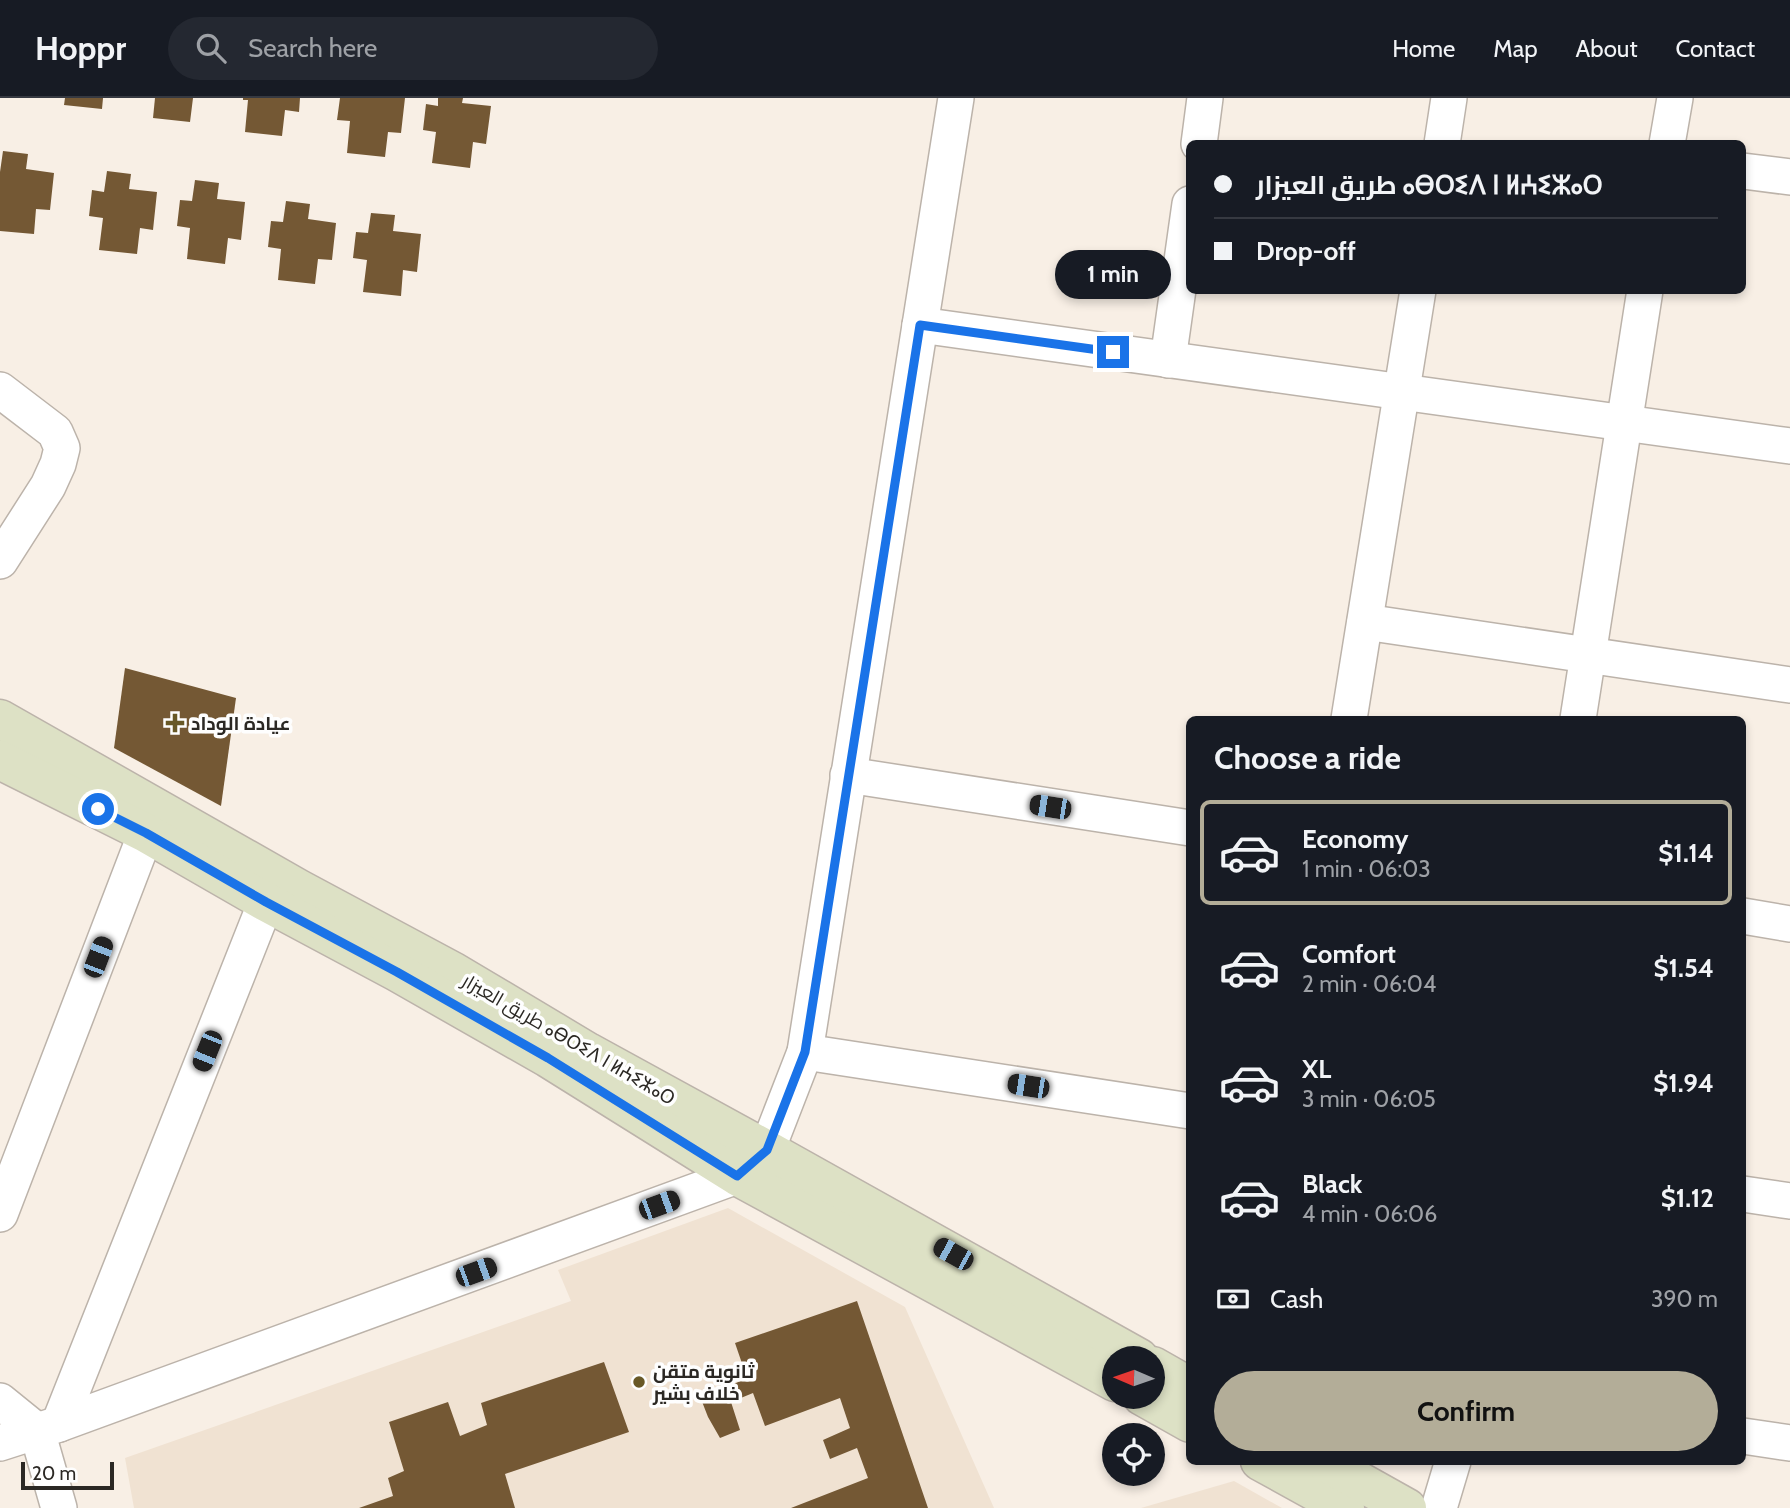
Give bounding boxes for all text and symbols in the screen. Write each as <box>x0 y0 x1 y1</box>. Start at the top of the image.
search box <box>168 17 658 80</box>
text: Hoppr <box>35 28 126 68</box>
icon: search <box>192 29 230 67</box>
text: Search here <box>248 32 377 64</box>
text: Home <box>1392 34 1455 63</box>
text: Map <box>1493 34 1538 63</box>
text: About <box>1576 34 1638 63</box>
text: Contact <box>1676 34 1755 63</box>
text: طريق العيزار ⴰⴱⵔⵉⴷ ⵏ ⵍⵄⵉⵣⴰⵔ <box>1256 169 1603 201</box>
text: Drop-off <box>1256 235 1356 267</box>
callout: 1 min <box>1055 250 1171 300</box>
text: 1 min <box>1087 260 1139 288</box>
route end <box>1097 336 1129 368</box>
place label: عيادة الوداد <box>191 712 290 735</box>
marker: عيادة الوداد <box>165 713 185 733</box>
text: Choose a ride <box>1214 738 1401 777</box>
route start <box>82 793 114 825</box>
car <box>1028 793 1073 821</box>
icon: car <box>1218 821 1281 884</box>
text: Economy <box>1302 823 1408 855</box>
text: $1.14 <box>1658 837 1714 869</box>
text: 1 min · 06:03 <box>1302 855 1431 883</box>
car <box>81 934 116 980</box>
icon: car <box>1218 936 1281 999</box>
text: Comfort <box>1302 938 1396 970</box>
text: $1.54 <box>1653 952 1714 984</box>
street label: طريق العيزار ⴰⴱⵔⵉⴷ ⵏ ⵍⵄⵉⵣⴰⵔ <box>457 968 679 1111</box>
text: 2 min · 06:04 <box>1302 970 1436 998</box>
car <box>190 1028 225 1074</box>
icon: car <box>1218 1051 1281 1114</box>
text: XL <box>1302 1053 1331 1085</box>
text: $1.94 <box>1653 1067 1714 1099</box>
car <box>1006 1072 1051 1100</box>
text: 3 min · 06:05 <box>1302 1085 1436 1113</box>
icon: car <box>1218 1166 1281 1229</box>
text: Black <box>1302 1168 1362 1200</box>
text: $1.12 <box>1661 1182 1714 1214</box>
car <box>636 1188 683 1222</box>
text: 4 min · 06:06 <box>1302 1200 1437 1228</box>
car <box>930 1235 977 1273</box>
car <box>453 1255 500 1289</box>
icon: cash <box>1214 1280 1252 1318</box>
text: Cash <box>1270 1283 1323 1315</box>
text: 390 m <box>1651 1285 1718 1313</box>
north arrow <box>1102 1346 1166 1409</box>
map controls <box>1102 1346 1165 1486</box>
place label: ثانوية متقن خلاف بشير <box>652 1360 755 1405</box>
button: Confirm <box>1214 1371 1718 1451</box>
marker: ثانوية متقن خلاف بشير <box>631 1374 647 1390</box>
button: locate <box>1102 1423 1165 1486</box>
scale bar <box>21 1459 114 1491</box>
text: 20 m <box>32 1462 76 1485</box>

